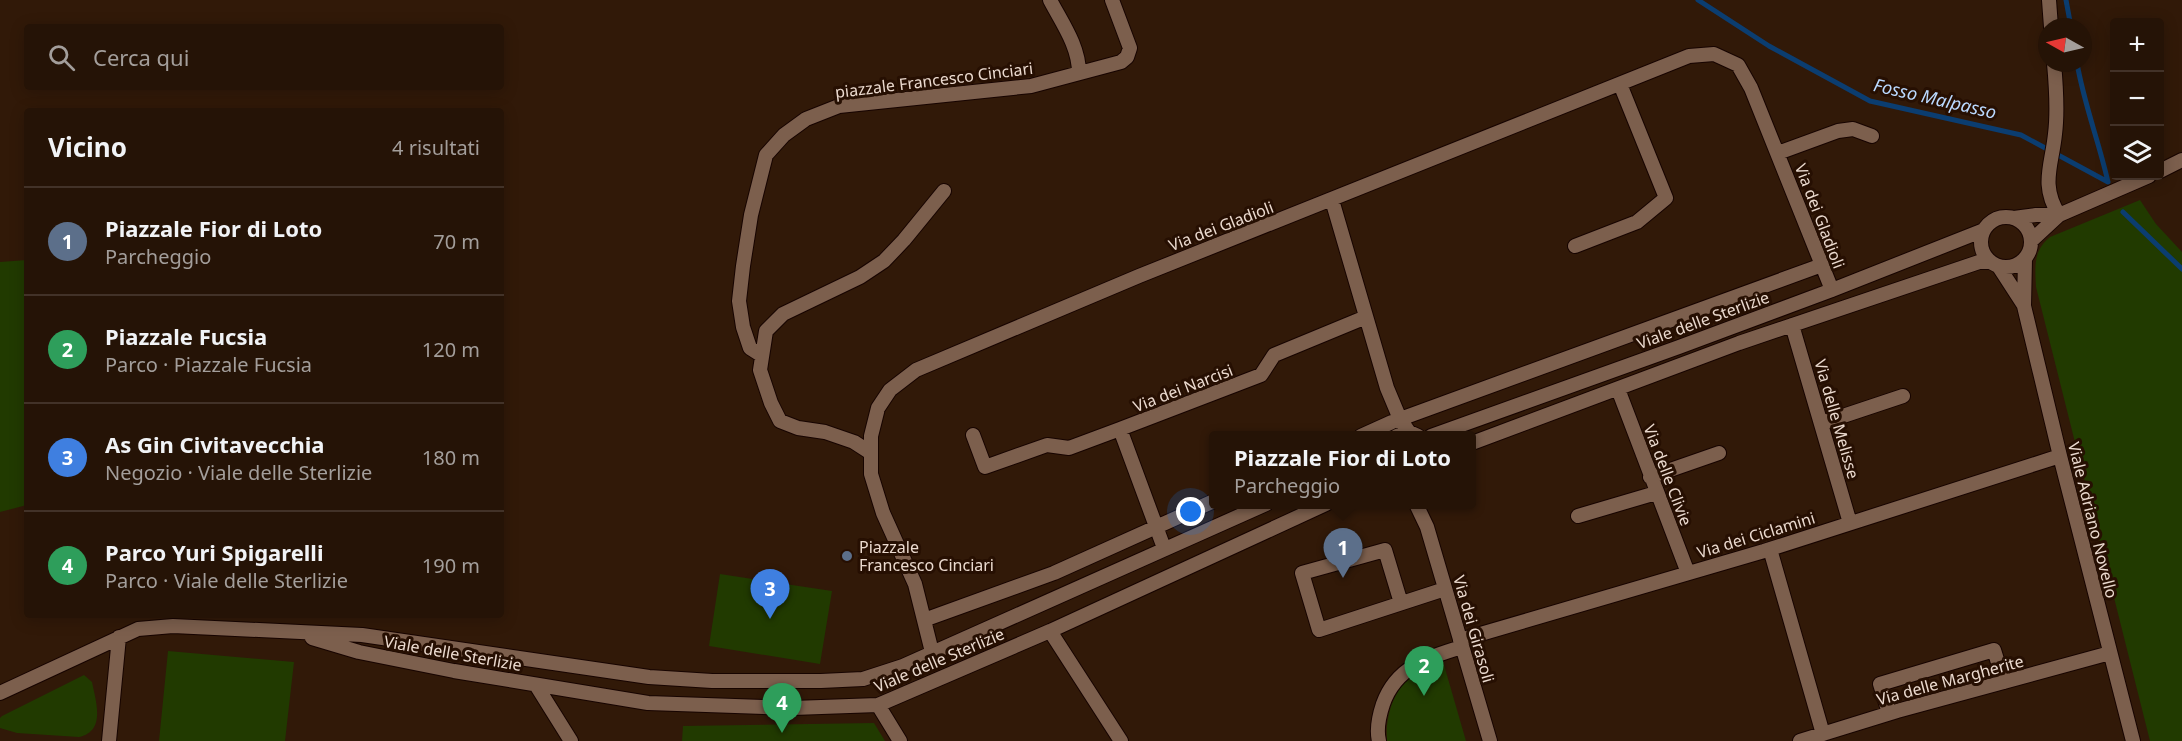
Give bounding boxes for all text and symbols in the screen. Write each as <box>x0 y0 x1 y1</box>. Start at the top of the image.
north arrow <box>2038 18 2092 72</box>
map controls <box>2110 18 2164 180</box>
button: + <box>2110 18 2164 72</box>
search box <box>24 24 504 90</box>
icon: search <box>45 41 78 74</box>
text: Cerca qui <box>93 42 189 72</box>
street label: piazzale Francesco Cinciari <box>834 57 1034 103</box>
water label: Fosso Malpasso <box>1871 72 1999 124</box>
button: − <box>2110 72 2164 126</box>
button: layers <box>2110 126 2164 180</box>
text: Vicino <box>48 129 127 165</box>
text: 4 risultati <box>392 134 480 161</box>
street label: Via dei Gladioli <box>1790 160 1850 272</box>
street label: Via dei Gladioli <box>1165 196 1277 256</box>
text: Piazzale Fior di Loto <box>105 213 322 243</box>
text: 1 <box>62 228 73 255</box>
text: 70 m <box>433 228 480 255</box>
text: Parcheggio <box>105 243 211 270</box>
street label: Viale delle Sterlizie <box>1634 286 1772 354</box>
text: Piazzale Fucsia <box>105 321 267 351</box>
text: 2 <box>62 336 73 363</box>
text: 120 m <box>422 336 480 363</box>
text: Parco · Piazzale Fucsia <box>105 351 312 378</box>
street label: Via delle Melisse <box>1809 357 1865 481</box>
street label: Via dei Narcisi <box>1130 359 1236 417</box>
street label: Via delle Clivie <box>1639 421 1697 529</box>
text: As Gin Civitavecchia <box>105 429 325 459</box>
popup <box>1209 431 1476 509</box>
street label: Viale Adriano Novello <box>2063 440 2123 600</box>
text: Piazzale Fior di Loto <box>1234 442 1451 472</box>
text: 3 <box>62 444 73 471</box>
text: 180 m <box>422 444 480 471</box>
text: Negozio · Viale delle Sterlizie <box>105 459 372 486</box>
text: Parcheggio <box>1234 472 1340 499</box>
your location <box>1176 497 1205 526</box>
street label: Via dei Ciclamini <box>1694 507 1818 563</box>
pin: 1 <box>1324 528 1362 578</box>
place label: Piazzale Francesco Cinciari <box>859 536 994 576</box>
text: Parco Yuri Spigarelli <box>105 537 324 567</box>
marker: Piazzale Francesco Cinciari <box>840 549 854 563</box>
text: 4 <box>62 552 73 579</box>
text: 190 m <box>422 552 480 579</box>
text: Parco · Viale delle Sterlizie <box>105 567 348 594</box>
pin: 3 <box>750 570 790 619</box>
street label: Via dei Girasoli <box>1448 573 1500 685</box>
street label: Viale delle Sterlizie <box>871 623 1007 697</box>
street label: Viale delle Sterlizie <box>382 630 524 676</box>
pin: 2 <box>1404 646 1444 696</box>
street label: Via delle Margherite <box>1874 650 2026 710</box>
pin: 4 <box>762 684 802 733</box>

